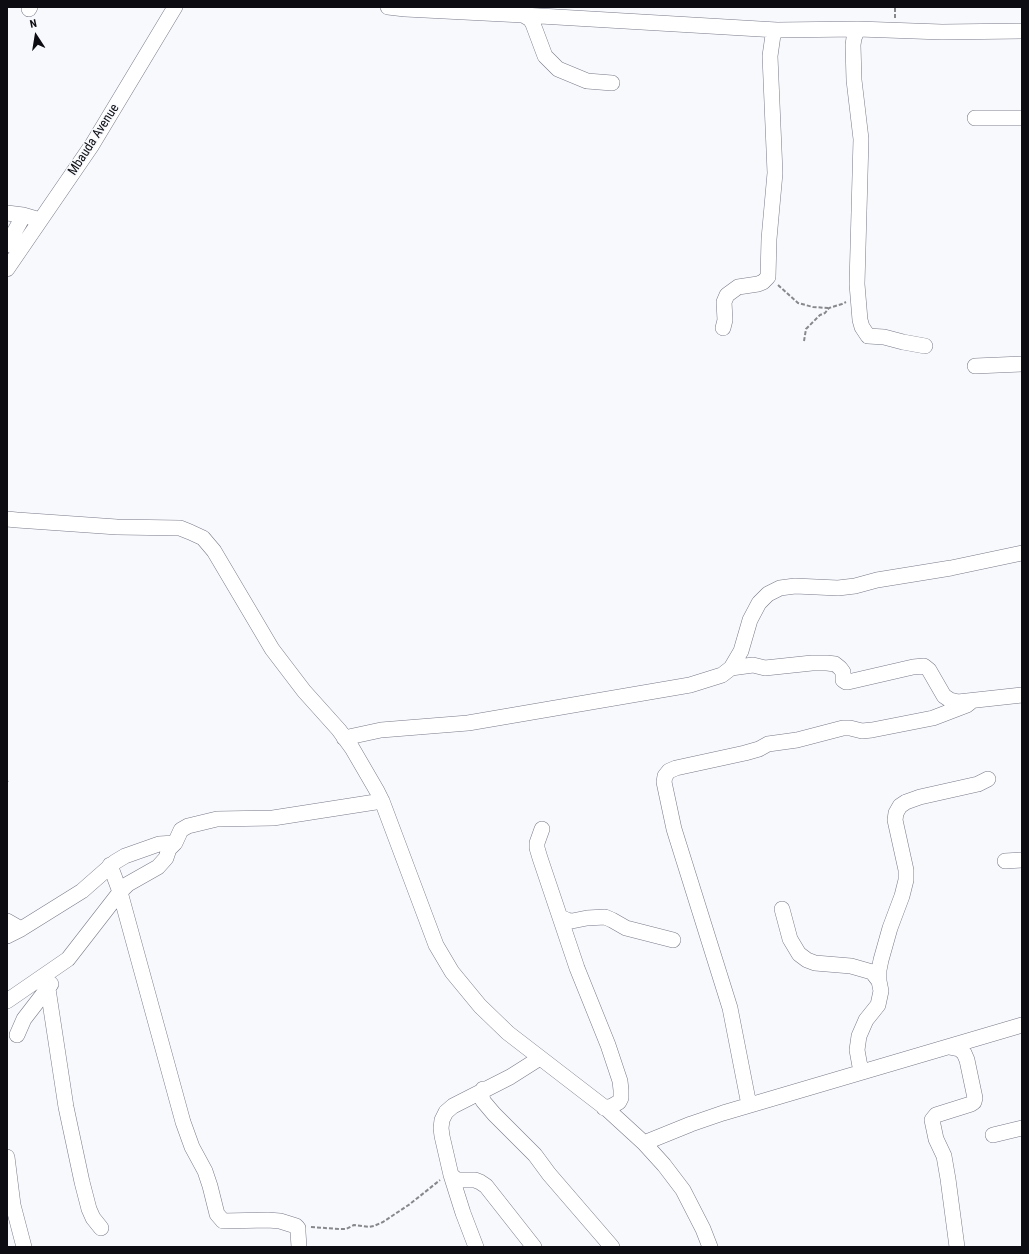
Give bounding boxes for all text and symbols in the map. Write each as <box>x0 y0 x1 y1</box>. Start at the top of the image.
north arrow <box>16 16 56 56</box>
text: N <box>29 17 38 31</box>
street label: Mbauda Avenue <box>65 101 123 179</box>

